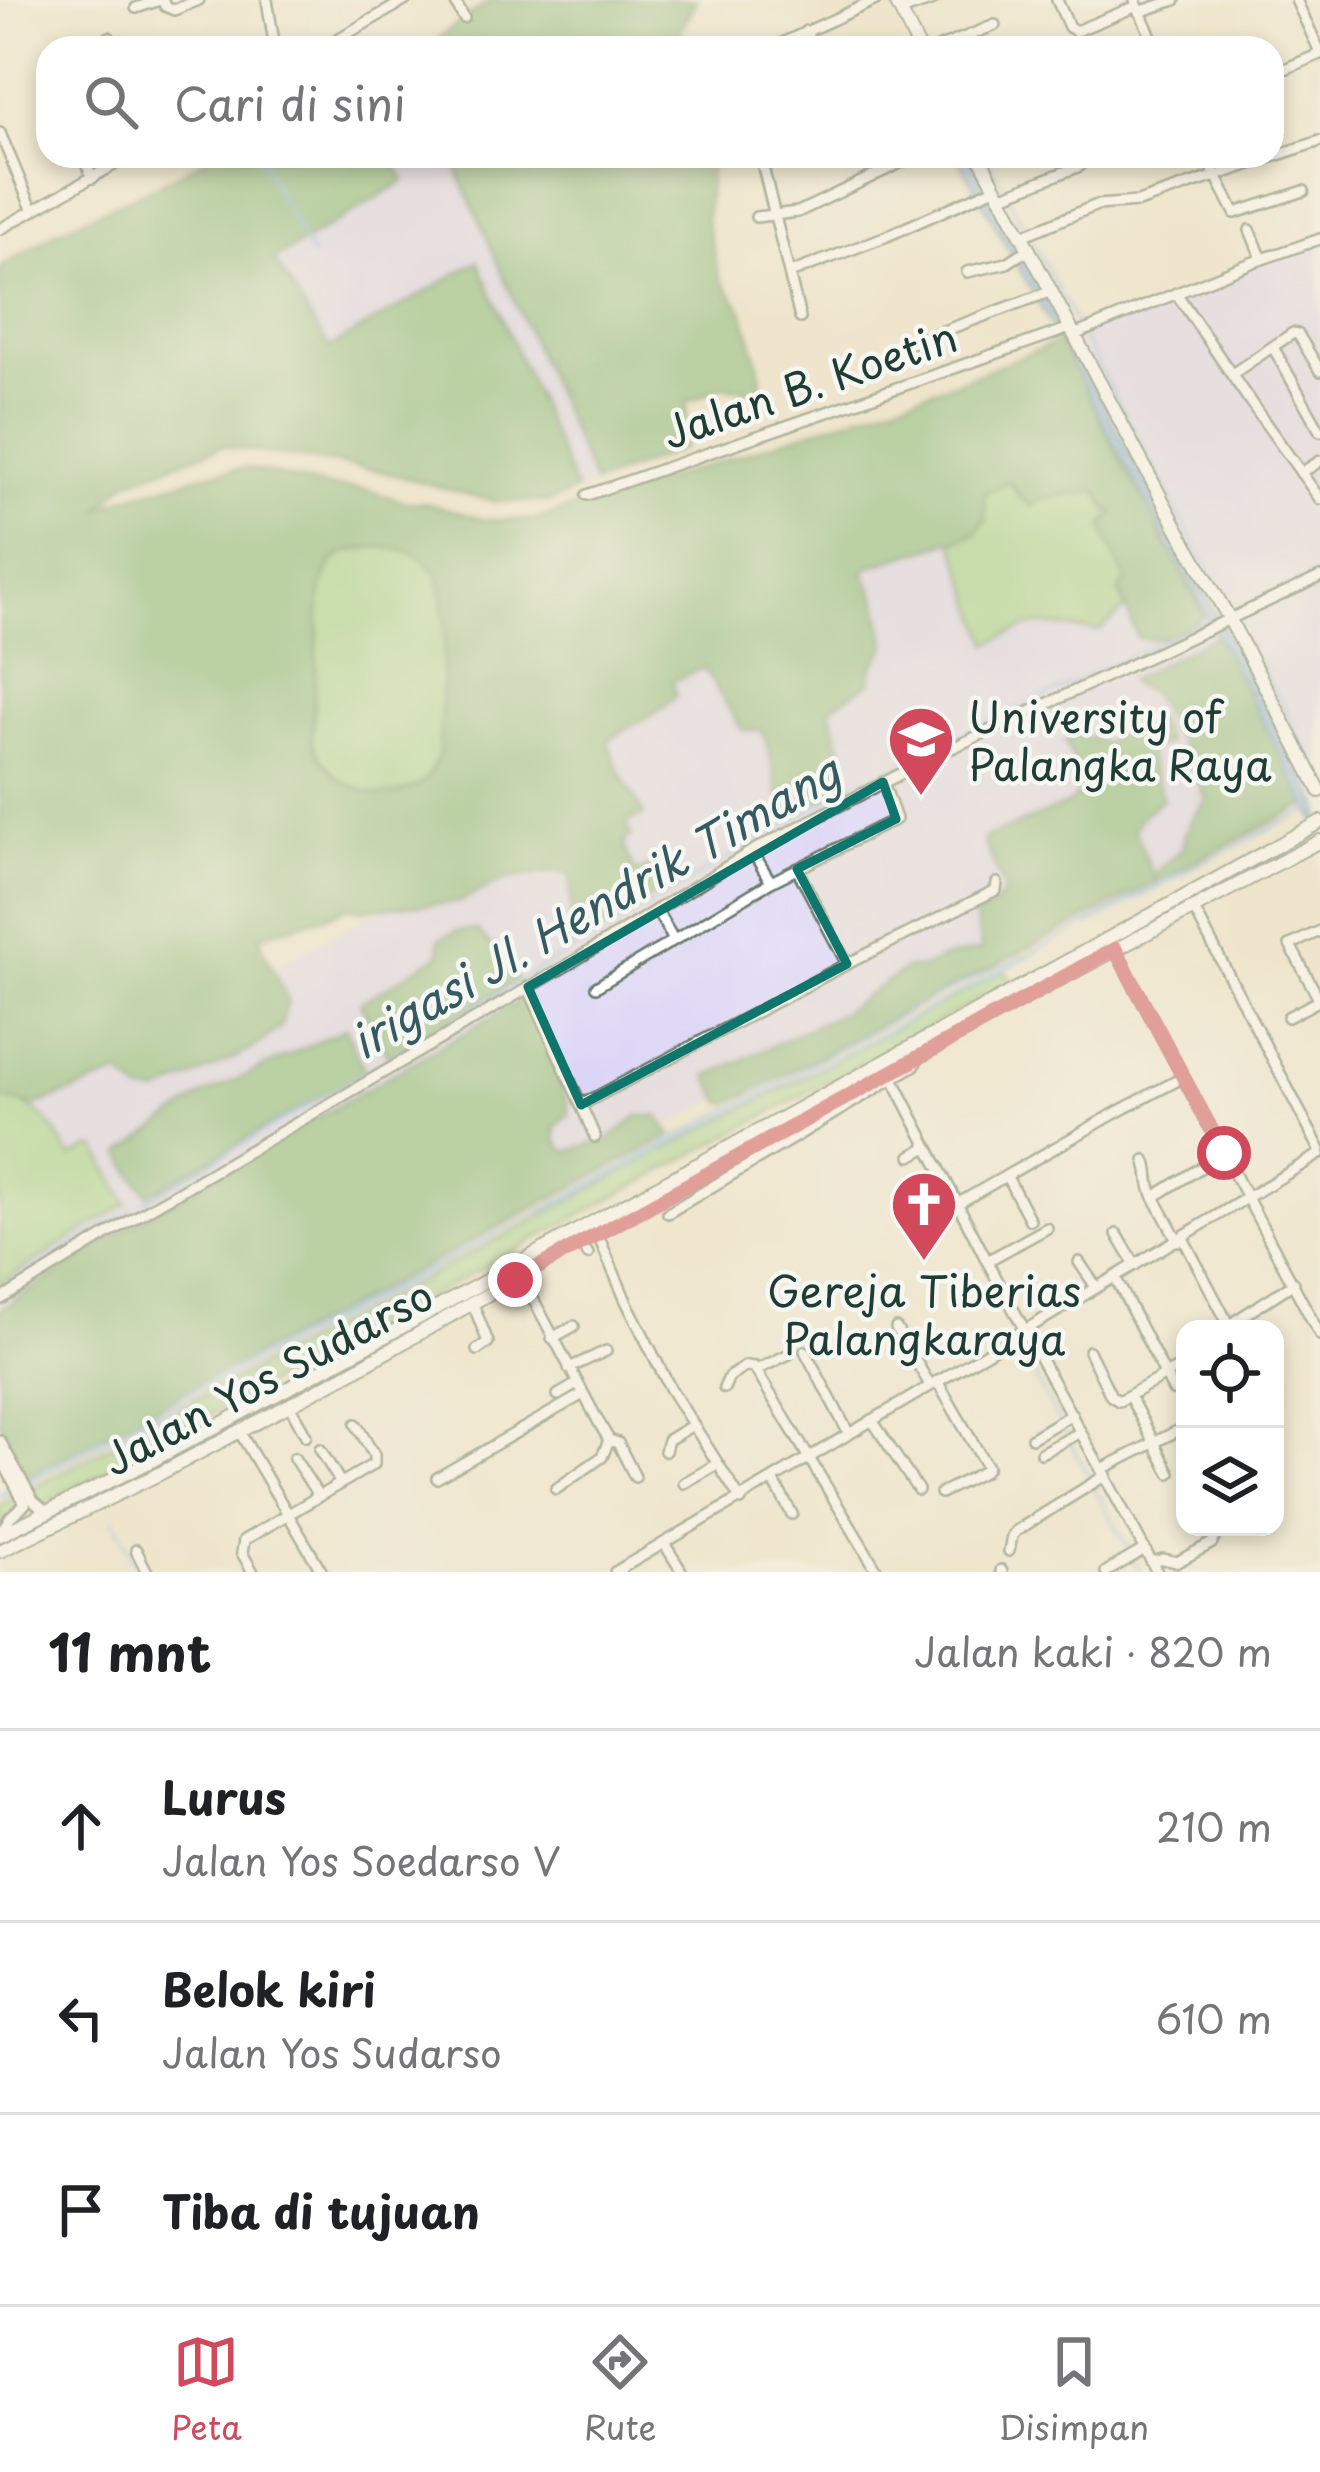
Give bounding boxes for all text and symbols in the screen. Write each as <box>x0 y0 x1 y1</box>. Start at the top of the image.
search box <box>36 36 1284 168</box>
text: Cari di sini <box>174 68 406 136</box>
icon: search <box>78 69 144 135</box>
street label: Jalan B. Koetin <box>653 303 965 463</box>
place label: University of Palangka Raya <box>968 684 1272 795</box>
school or university icon: University of Palangka Raya <box>886 704 956 798</box>
water label: irigasi Jl. Hendrik Timang <box>337 735 854 1073</box>
route start <box>1197 1126 1251 1180</box>
church icon: Gereja Tiberias Palangkaraya <box>889 1169 959 1263</box>
route end <box>488 1253 542 1307</box>
place label: Gereja Tiberias Palangkaraya <box>767 1258 1081 1369</box>
street label: Jalan Yos Sudarso <box>91 1262 443 1490</box>
map controls <box>1176 1320 1284 1536</box>
button: locate <box>1176 1320 1284 1428</box>
button: layers <box>1176 1428 1284 1536</box>
text: 11 mnt <box>48 1612 212 1689</box>
text: Jalan kaki · 820 m <box>914 1621 1272 1680</box>
text: Lurus <box>162 1762 286 1830</box>
icon: ahead <box>48 1793 114 1859</box>
text: 210 m <box>1156 1796 1272 1855</box>
text: Jalan Yos Soedarso V <box>162 1830 560 1889</box>
text: Belok kiri <box>162 1954 376 2022</box>
icon: left <box>48 1985 114 2051</box>
text: 610 m <box>1156 1988 1272 2047</box>
text: Jalan Yos Sudarso <box>162 2022 502 2081</box>
text: Tiba di tujuan <box>162 2176 480 2244</box>
icon: arrive <box>48 2177 114 2243</box>
tab: Peta <box>171 2329 242 2451</box>
tab: Rute <box>584 2329 657 2451</box>
tab: Disimpan <box>998 2329 1149 2451</box>

